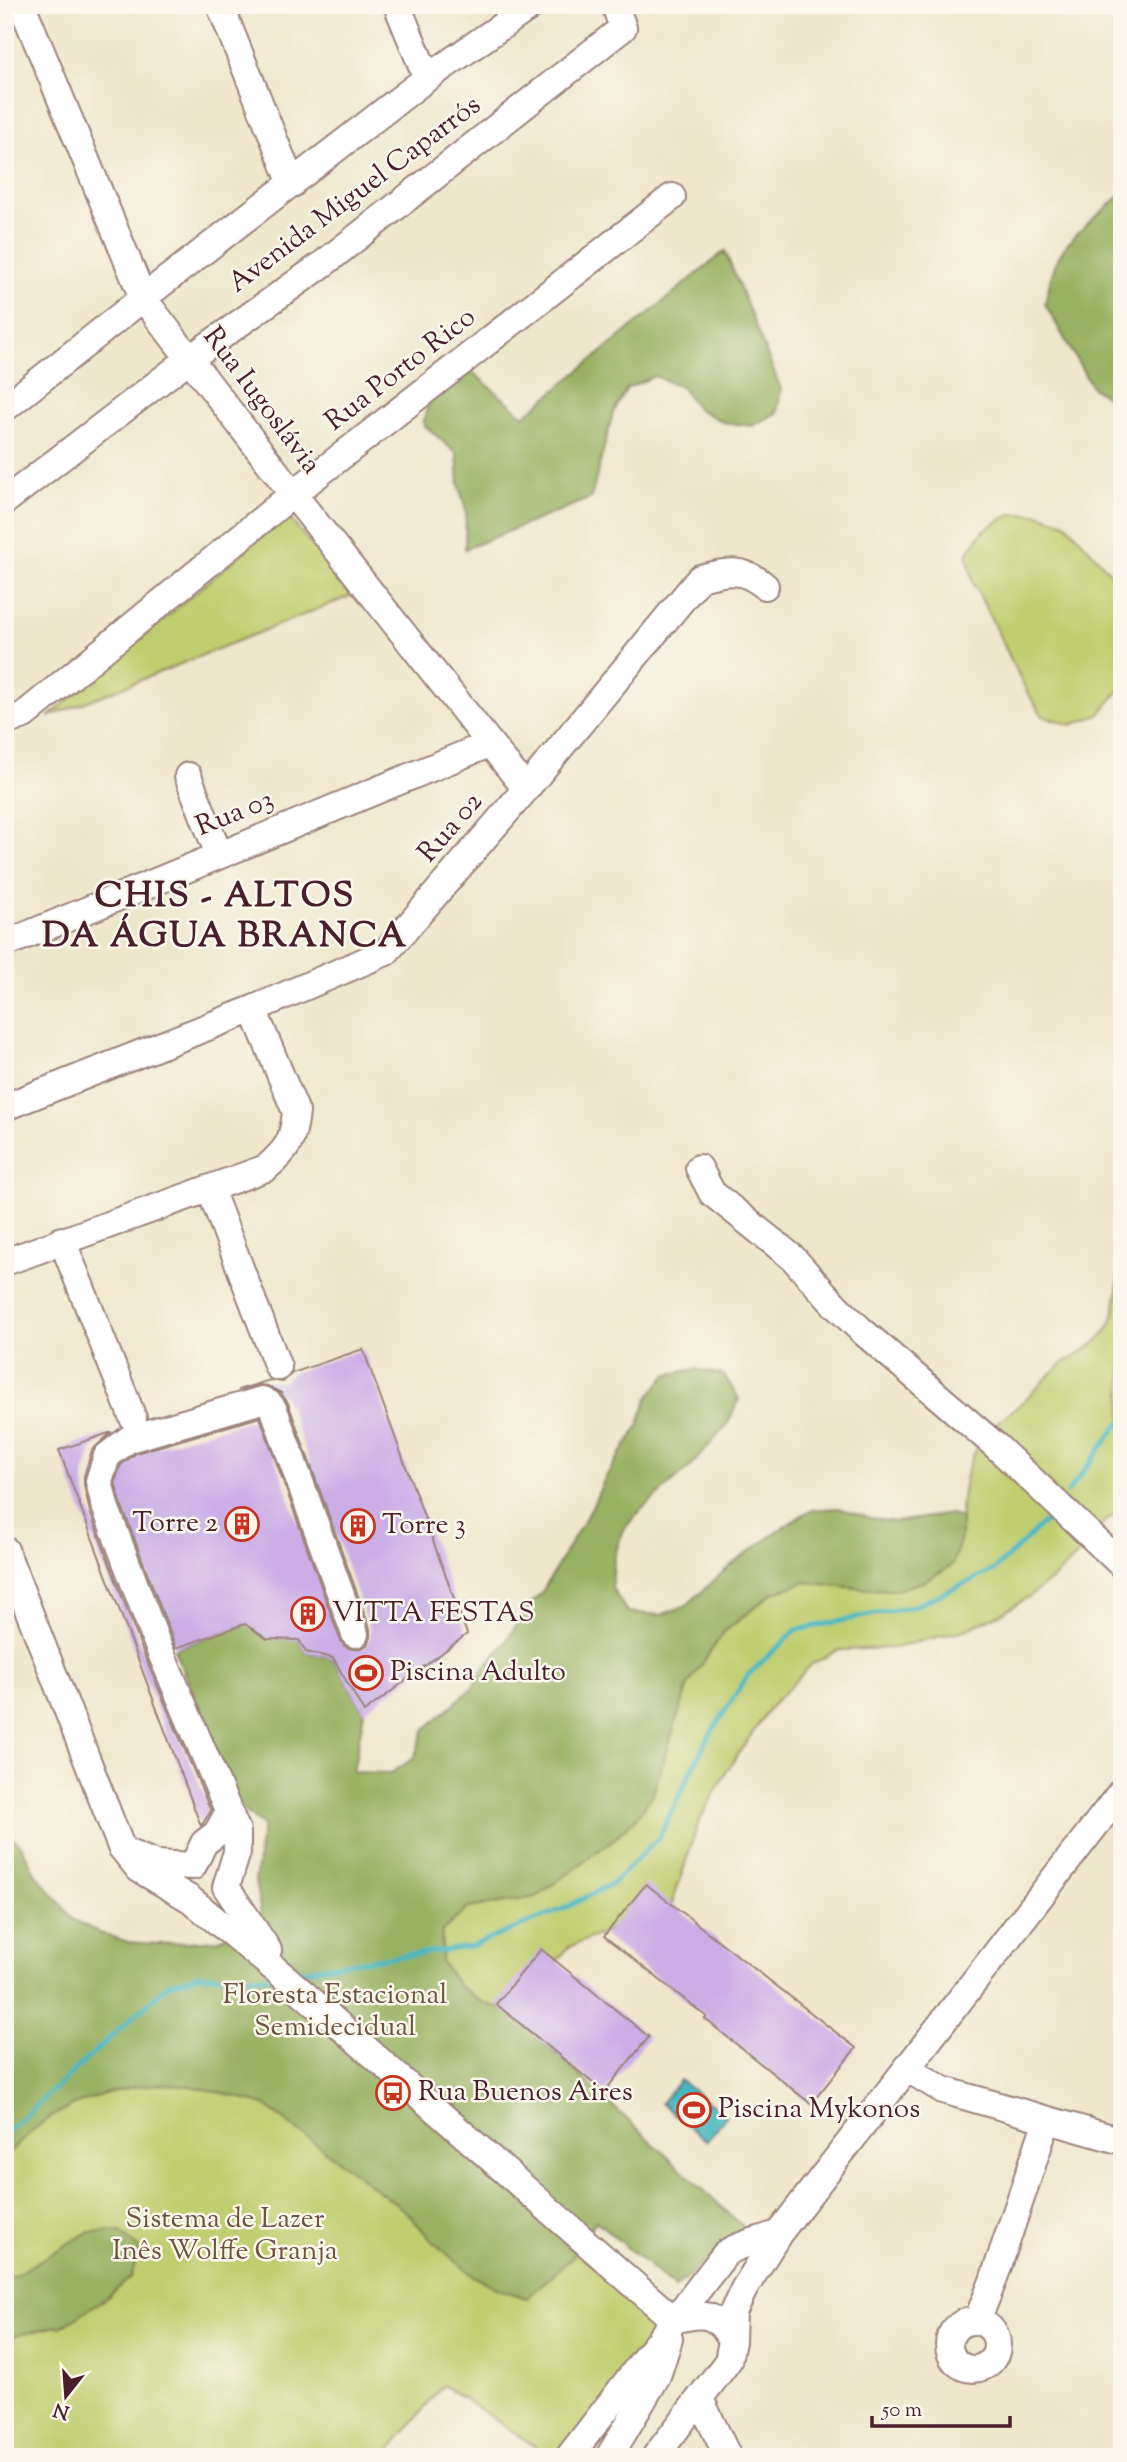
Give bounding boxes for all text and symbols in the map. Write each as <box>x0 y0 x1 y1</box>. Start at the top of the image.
street label: Avenida Miguel Caparrós <box>220 87 490 303</box>
street label: Rua Porto Rico <box>317 298 485 442</box>
street label: Rua Iugoslávia <box>192 319 330 483</box>
street label: Rua 03 <box>190 780 280 848</box>
street label: Rua 02 <box>409 784 493 872</box>
district label: CHIS - ALTOS DA ÁGUA BRANCA <box>42 872 408 963</box>
place label: Torre 2 <box>132 1504 218 1544</box>
building icon: Torre 2 <box>223 1505 261 1543</box>
place label: Torre 3 <box>382 1506 466 1546</box>
building icon: Torre 3 <box>339 1507 377 1545</box>
place label: VITTA FESTAS <box>332 1594 535 1634</box>
building icon: VITTA FESTAS <box>289 1595 327 1633</box>
place label: Piscina Adulto <box>390 1653 566 1693</box>
sports icon: Piscina Adulto <box>347 1654 385 1692</box>
park label: Floresta Estacional Semidecidual <box>223 1976 447 2048</box>
place label: Rua Buenos Aires <box>418 2073 633 2113</box>
bus stop icon: Rua Buenos Aires <box>374 2074 412 2112</box>
place label: Piscina Mykonos <box>718 2090 920 2130</box>
sports icon: Piscina Mykonos <box>675 2091 713 2129</box>
park label: Sistema de Lazer Inês Wolffe Granja <box>112 2200 338 2272</box>
north arrow <box>32 2360 102 2430</box>
scale bar <box>872 2385 1010 2429</box>
text: N <box>51 2395 73 2425</box>
text: 50 m <box>881 2396 922 2426</box>

